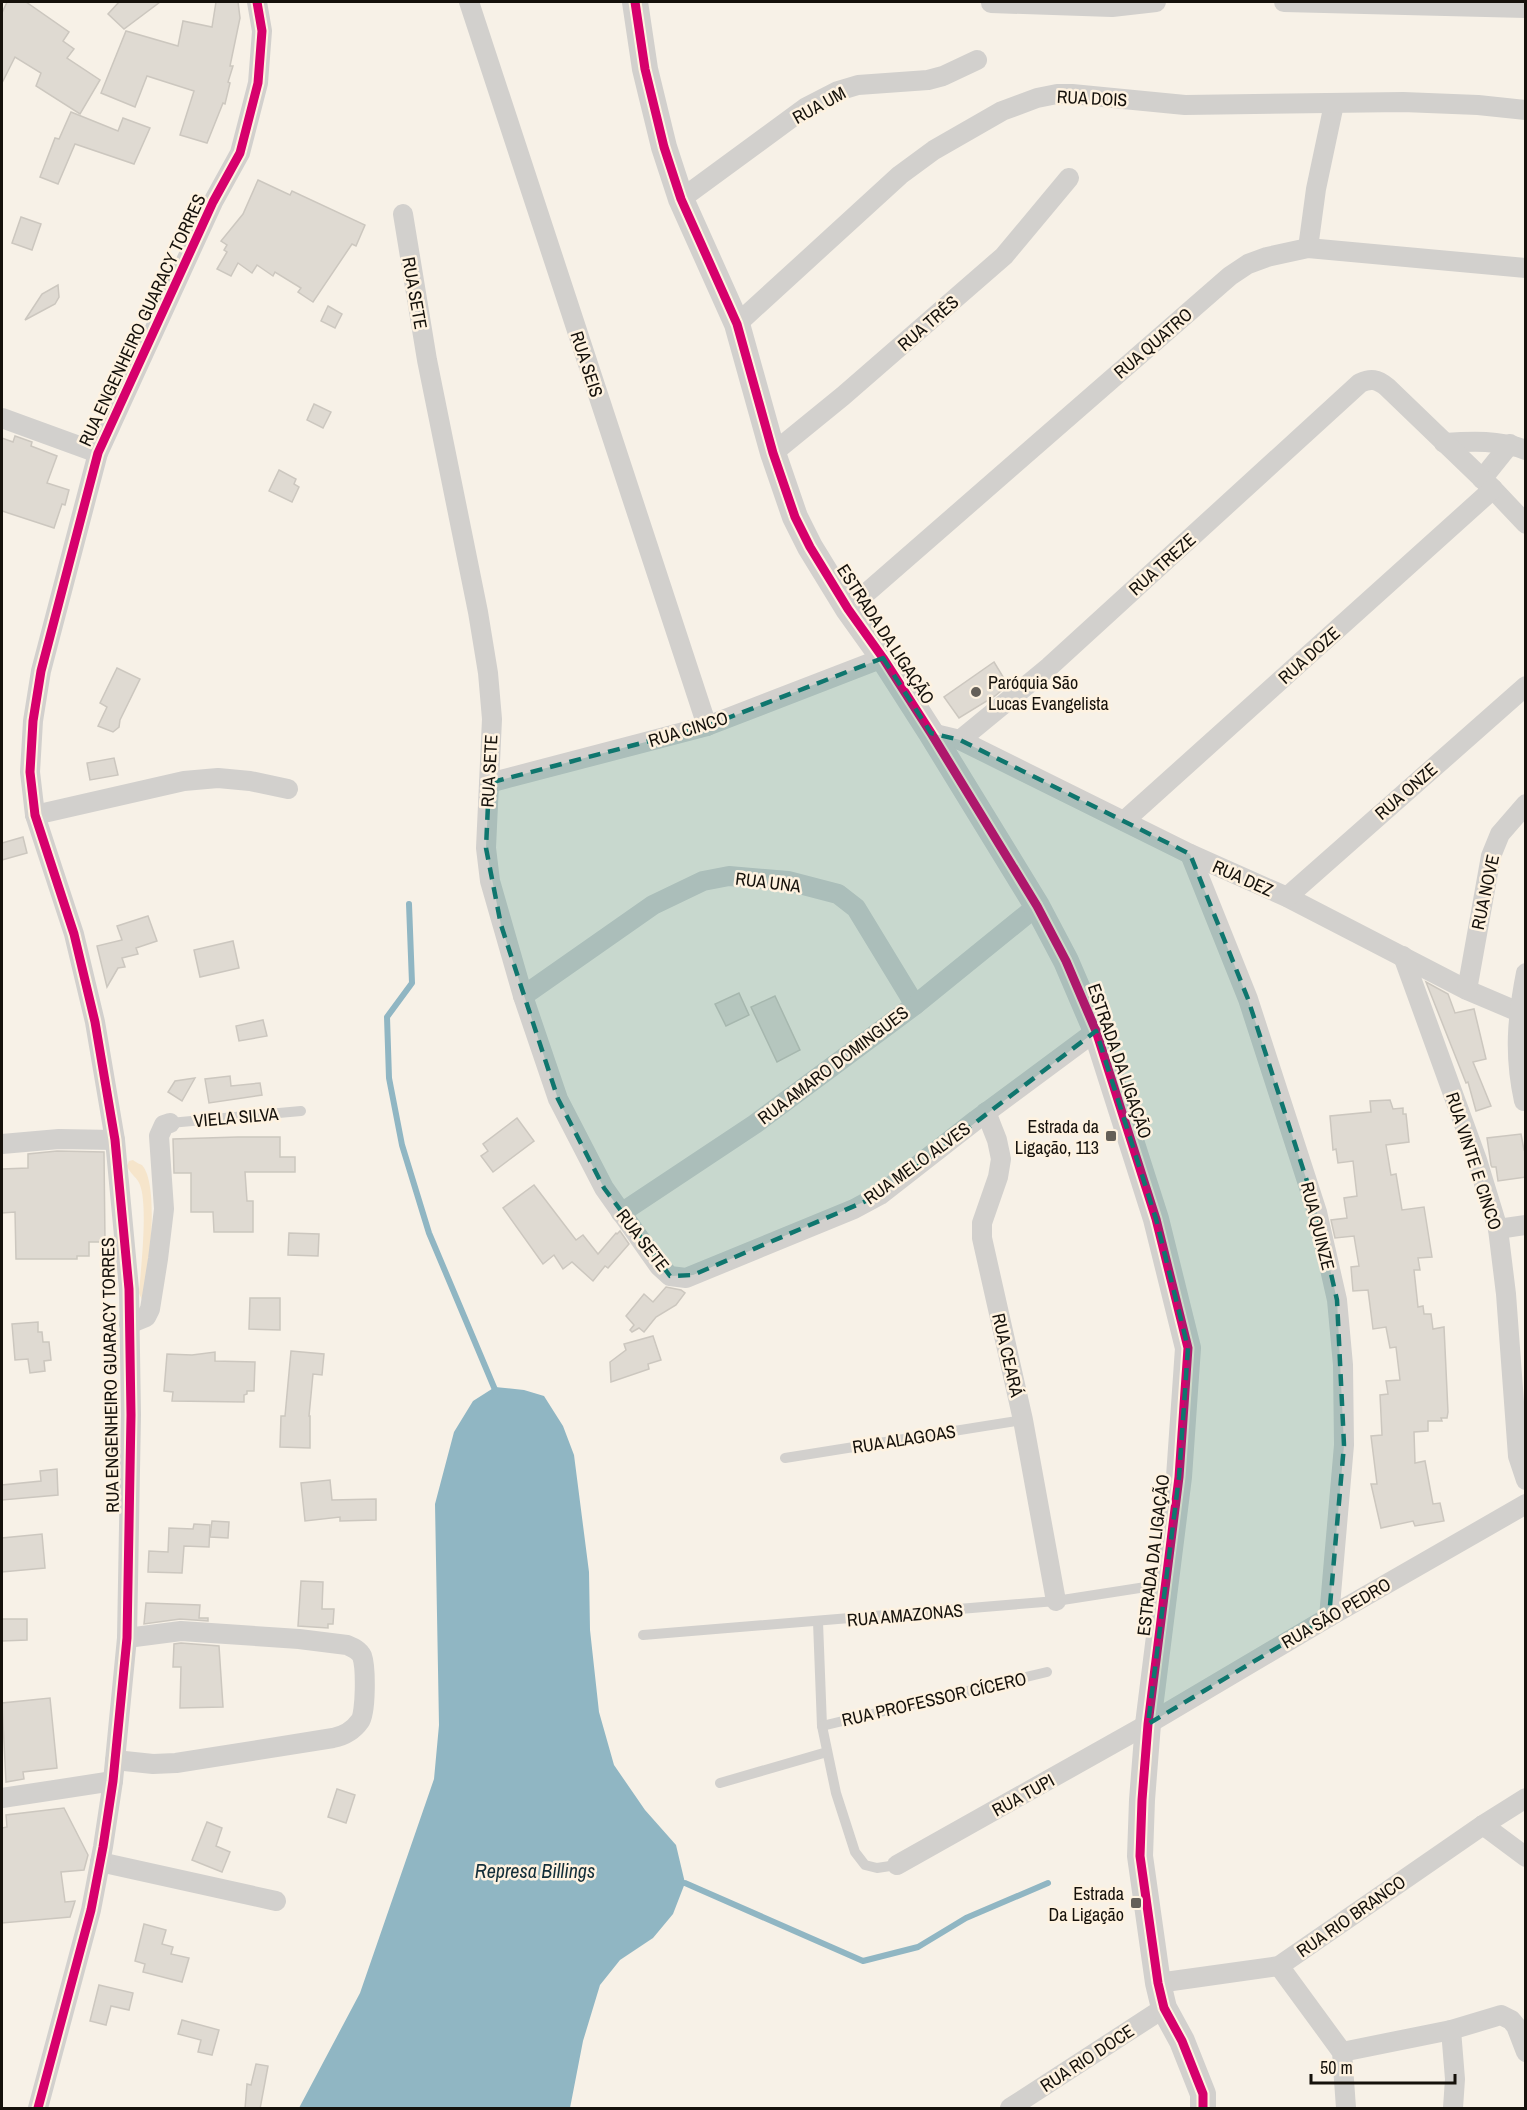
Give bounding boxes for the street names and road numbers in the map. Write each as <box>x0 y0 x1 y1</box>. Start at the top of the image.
street label: RUA UM <box>788 80 850 130</box>
street label: RUA DOIS <box>1056 84 1128 112</box>
street label: RUA ENGENHEIRO GUARACY TORRES <box>72 190 212 450</box>
street label: RUA SETE <box>396 255 434 331</box>
street label: RUA TRÊS <box>892 289 964 357</box>
street label: RUA QUATRO <box>1108 302 1198 384</box>
street label: RUA SEIS <box>565 328 609 400</box>
street label: RUA TREZE <box>1123 527 1201 601</box>
street label: ESTRADA DA LIGAÇÃO <box>831 559 941 709</box>
street label: RUA DOZE <box>1273 620 1345 690</box>
street label: RUA CINCO <box>645 705 731 753</box>
street label: RUA SETE <box>475 734 503 808</box>
street label: RUA ONZE <box>1369 757 1443 825</box>
street label: RUA NOVE <box>1465 852 1505 932</box>
street label: RUA DEZ <box>1209 854 1277 902</box>
street label: RUA UNA <box>734 866 802 898</box>
street label: ESTRADA DA LIGAÇÃO <box>1082 980 1158 1142</box>
street label: RUA AMARO DOMINGUES <box>752 1000 914 1130</box>
street label: RUA VINTE E CINCO <box>1440 1089 1508 1233</box>
street label: VIELA SILVA <box>193 1101 279 1133</box>
street label: RUA MELO ALVES <box>859 1116 975 1210</box>
street label: RUA QUINZE <box>1295 1179 1341 1273</box>
street label: RUA SETE <box>611 1204 675 1276</box>
street label: RUA ENGENHEIRO GUARACY TORRES <box>95 1237 125 1513</box>
street label: RUA CEARÁ <box>986 1311 1030 1400</box>
street label: RUA ALAGOAS <box>851 1418 958 1459</box>
street label: ESTRADA DA LIGAÇÃO <box>1131 1473 1175 1637</box>
street label: RUA SÃO PEDRO <box>1277 1572 1395 1654</box>
street label: RUA AMAZONAS <box>846 1597 964 1633</box>
street label: RUA PROFESSOR CÍCERO <box>839 1666 1029 1732</box>
street label: RUA TUPI <box>987 1768 1059 1822</box>
street label: RUA RIO BRANCO <box>1291 1869 1411 1963</box>
street label: RUA RIO DOCE <box>1035 2018 1139 2098</box>

